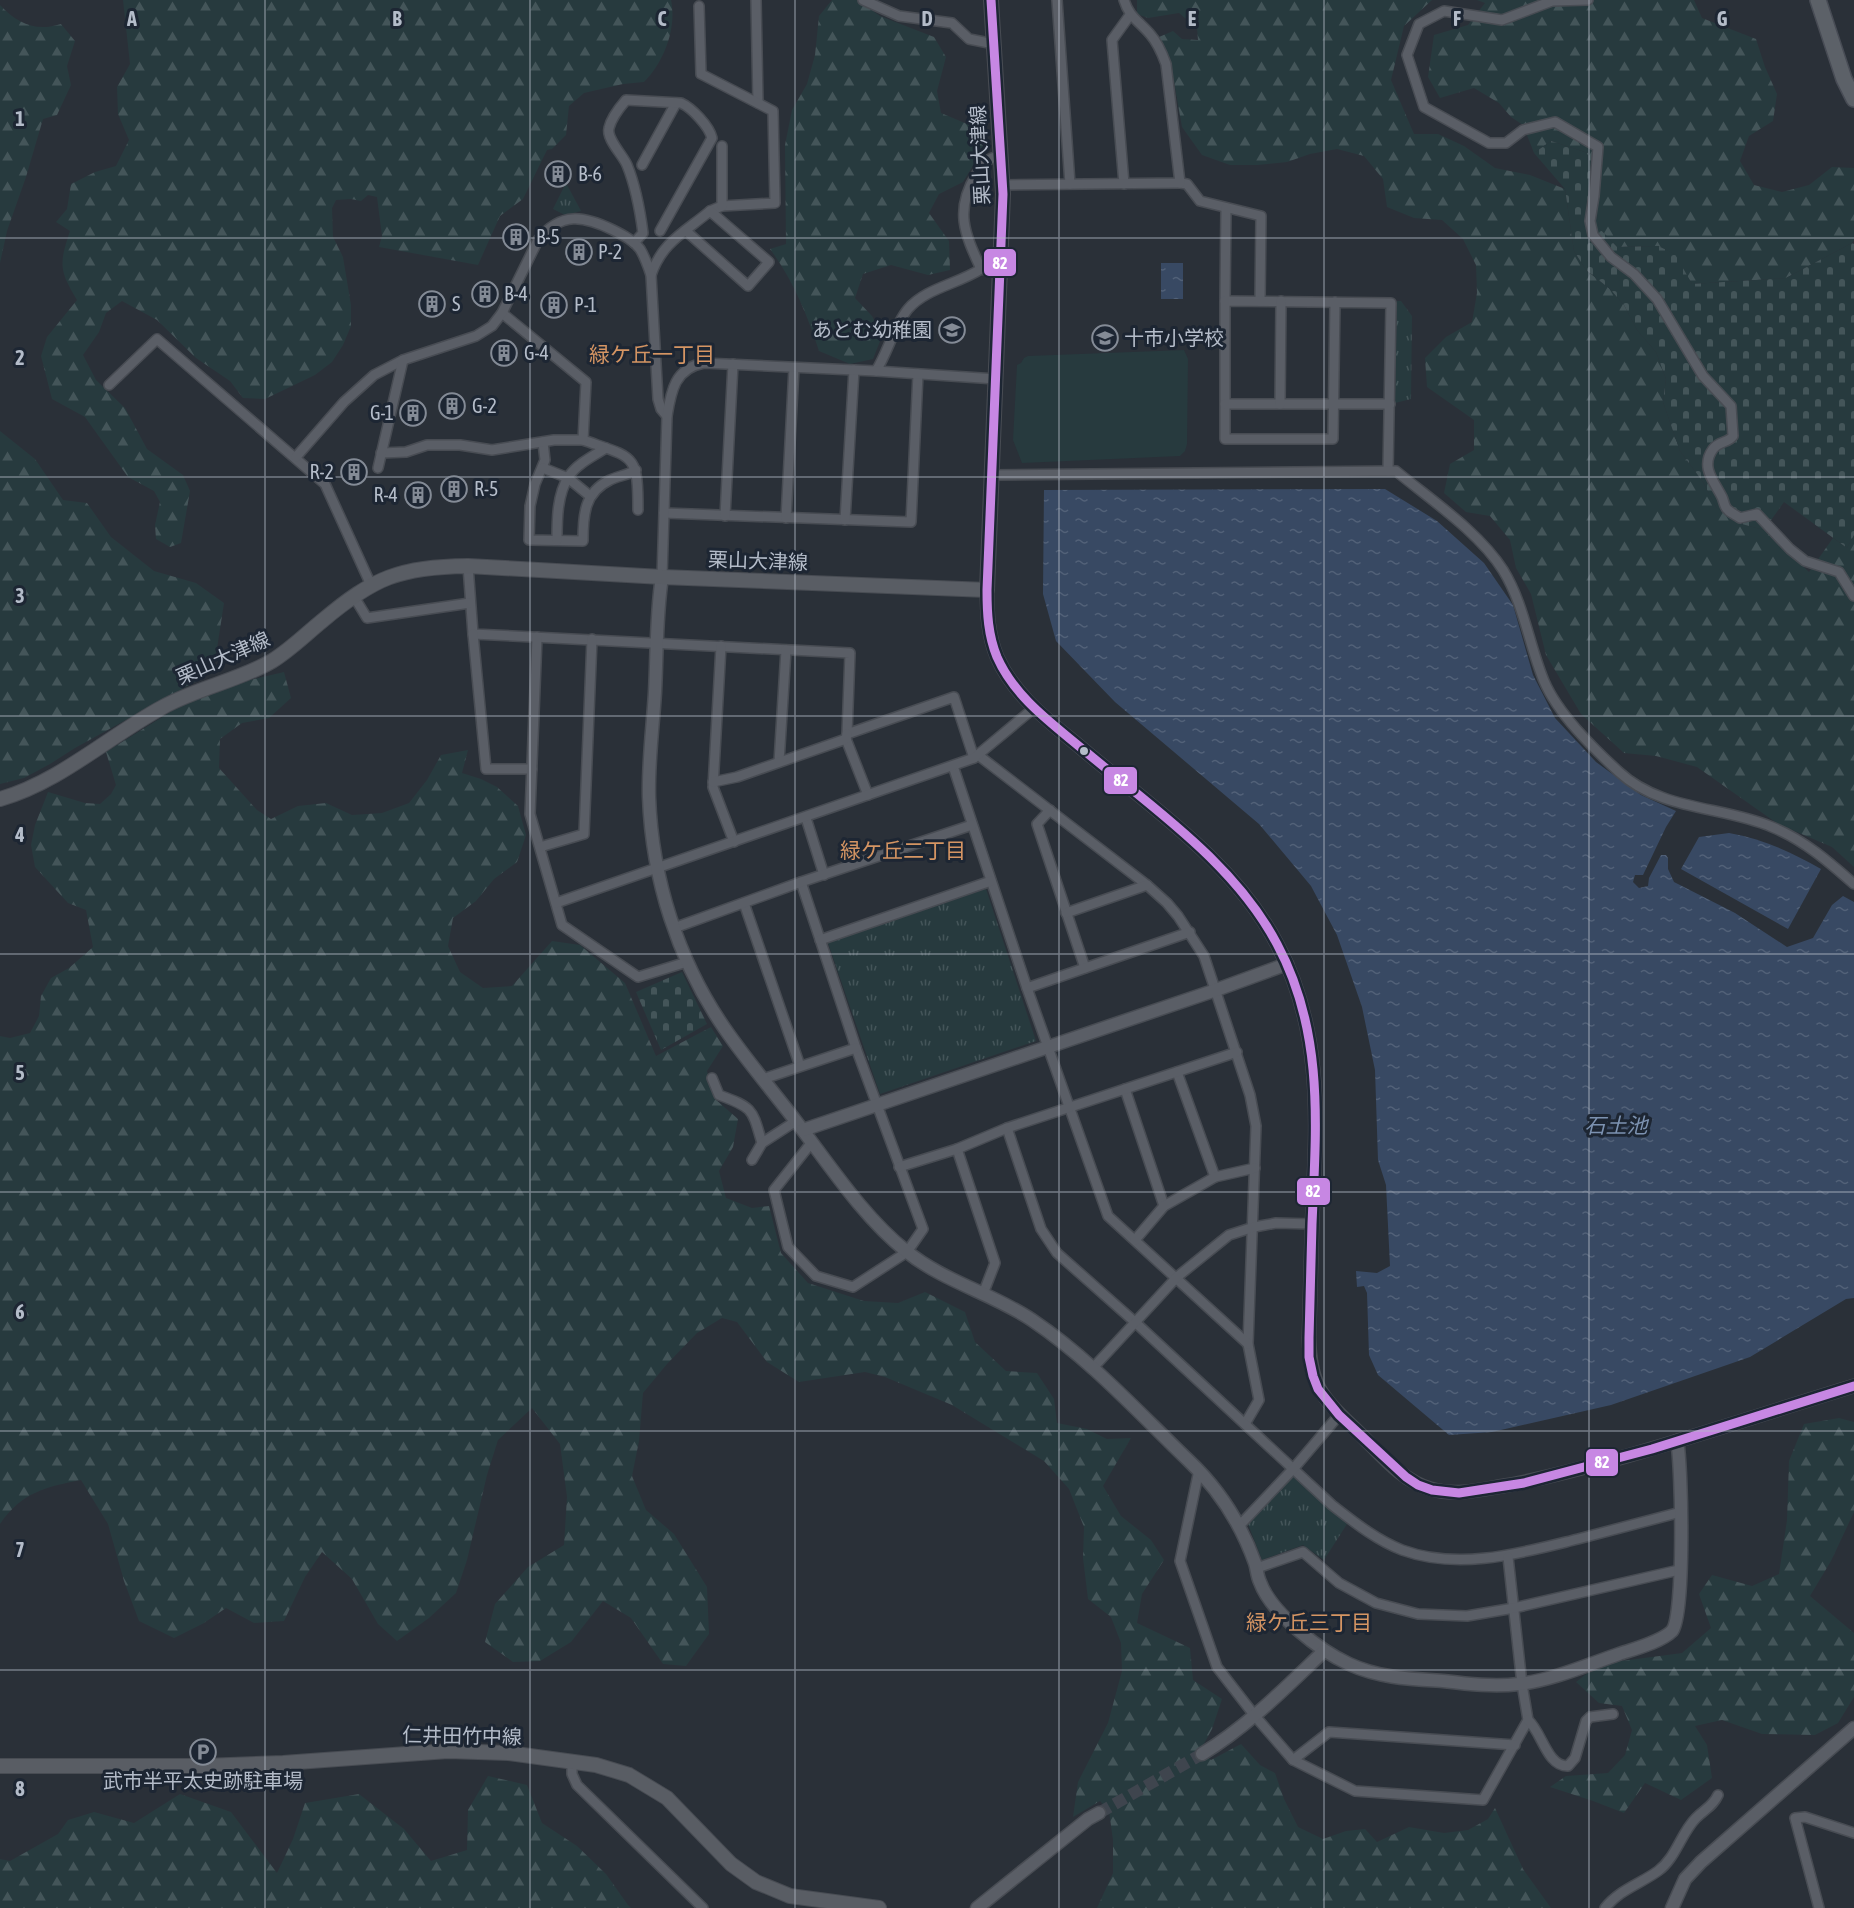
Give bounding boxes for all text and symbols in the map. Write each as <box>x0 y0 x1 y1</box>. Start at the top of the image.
text: A <box>126 7 137 30</box>
text: B <box>392 7 402 30</box>
text: C <box>658 7 667 30</box>
text: D <box>921 7 933 30</box>
text: E <box>1188 7 1197 30</box>
text: F <box>1453 7 1461 30</box>
text: G <box>1717 7 1728 30</box>
street label: 栗山大津線 <box>965 104 994 206</box>
text: 1 <box>15 107 25 130</box>
building icon: B-6 <box>543 159 573 189</box>
place label: B-6 <box>578 162 602 185</box>
building icon: B-5 <box>501 222 531 252</box>
place label: B-5 <box>536 225 560 248</box>
building icon: P-2 <box>564 237 594 267</box>
place label: P-2 <box>598 240 622 263</box>
line badge: 82 <box>983 248 1017 277</box>
text: 82 <box>992 254 1008 272</box>
building icon: B-4 <box>470 279 500 309</box>
place label: B-4 <box>504 282 528 305</box>
building icon: S <box>417 289 447 319</box>
building icon: P-1 <box>539 290 569 320</box>
place label: S <box>452 292 460 315</box>
place label: P-1 <box>574 293 597 316</box>
school or university icon: あとむ幼稚園 <box>937 315 967 345</box>
place label: あとむ幼稚園 <box>812 318 932 341</box>
school or university icon: 十市小学校 <box>1090 323 1120 353</box>
place label: 十市小学校 <box>1124 326 1224 349</box>
building icon: G-4 <box>489 338 519 368</box>
place label: G-4 <box>524 341 549 364</box>
district label: 緑ケ丘一丁目 <box>589 342 715 366</box>
text: 2 <box>15 346 25 369</box>
building icon: G-2 <box>437 391 467 421</box>
place label: G-2 <box>472 394 497 417</box>
building icon: G-1 <box>398 398 428 428</box>
place label: G-1 <box>370 401 394 424</box>
building icon: R-2 <box>339 457 369 487</box>
place label: R-2 <box>310 460 334 483</box>
building icon: R-5 <box>439 474 469 504</box>
place label: R-5 <box>474 477 498 500</box>
building icon: R-4 <box>403 480 433 510</box>
place label: R-4 <box>374 483 398 506</box>
street label: 栗山大津線 <box>708 547 808 574</box>
text: 3 <box>15 584 25 607</box>
street label: 栗山大津線 <box>172 627 273 688</box>
unlabelled marker <box>1078 745 1090 757</box>
line badge: 82 <box>1103 766 1138 795</box>
text: 82 <box>1113 771 1129 789</box>
text: 4 <box>14 823 25 846</box>
district label: 緑ケ丘二丁目 <box>840 838 966 862</box>
text: 5 <box>15 1061 25 1084</box>
water label: 石土池 <box>1585 1113 1649 1137</box>
line badge: 82 <box>1296 1177 1331 1206</box>
text: 82 <box>1305 1182 1321 1200</box>
text: 6 <box>15 1300 25 1323</box>
line badge: 82 <box>1585 1448 1619 1477</box>
text: 82 <box>1594 1453 1610 1471</box>
text: 7 <box>15 1538 25 1561</box>
district label: 緑ケ丘三丁目 <box>1246 1610 1372 1634</box>
street label: 仁井田竹中線 <box>402 1723 522 1748</box>
parking icon: 武市半平太史跡駐車場 <box>188 1737 218 1767</box>
place label: 武市半平太史跡駐車場 <box>103 1769 303 1792</box>
text: 8 <box>15 1777 25 1800</box>

